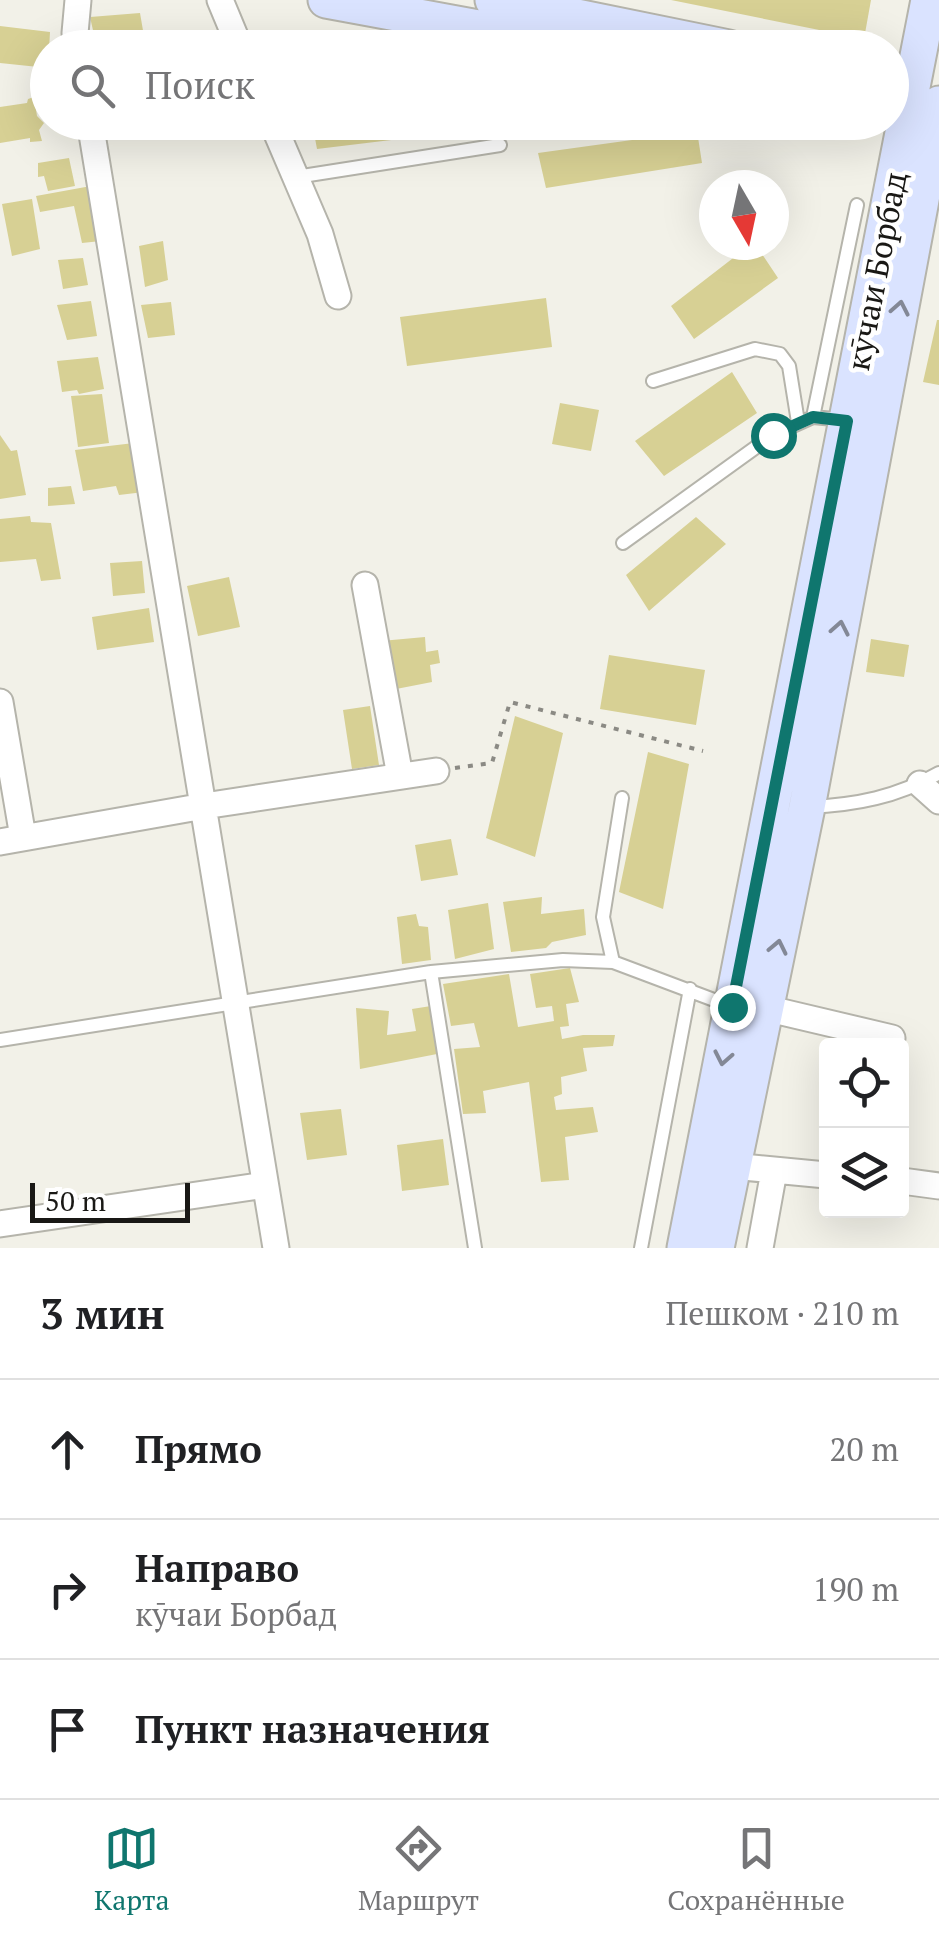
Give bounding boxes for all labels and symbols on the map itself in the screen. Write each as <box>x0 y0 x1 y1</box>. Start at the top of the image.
street label: кӯчаи Борбад <box>836 168 916 374</box>
north arrow <box>699 170 789 260</box>
one-way arrow <box>889 300 910 317</box>
route start <box>751 413 797 459</box>
one-way arrow <box>829 620 850 636</box>
one-way arrow <box>766 939 787 956</box>
route end <box>710 985 756 1031</box>
one-way arrow <box>713 1049 734 1066</box>
scale bar <box>30 1178 190 1222</box>

